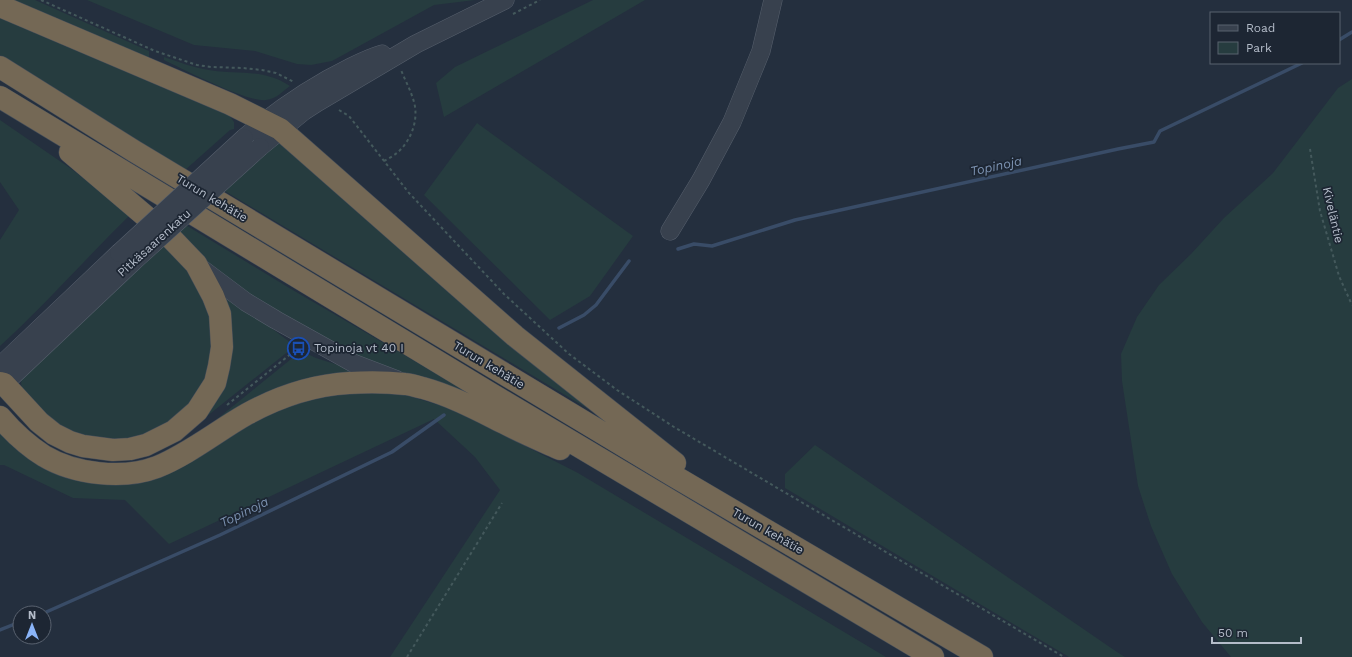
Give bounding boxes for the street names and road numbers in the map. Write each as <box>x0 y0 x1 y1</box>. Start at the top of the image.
street label: Turun kehätie <box>174 171 250 225</box>
street label: Kiveläntie <box>1320 186 1346 245</box>
street label: Pitkäsaarenkatu <box>115 206 193 280</box>
street label: Turun kehätie <box>451 338 527 392</box>
street label: Turun kehätie <box>730 505 806 557</box>

